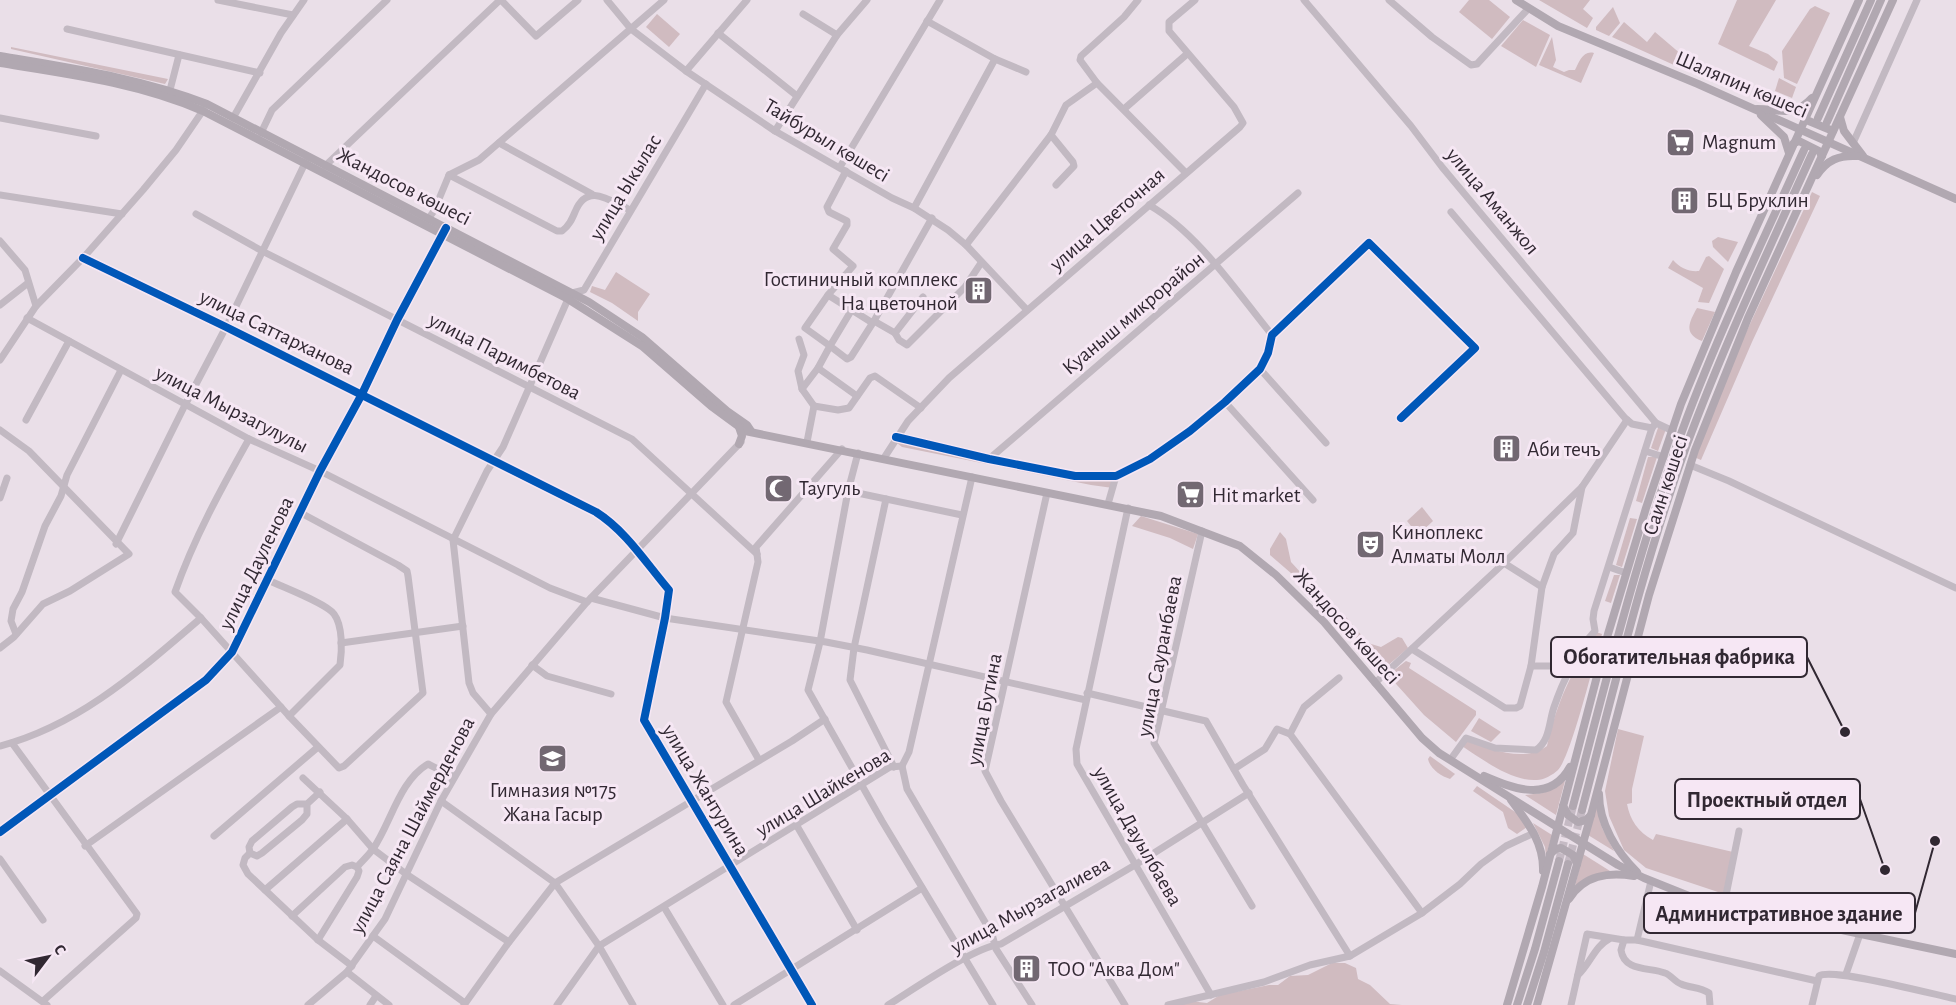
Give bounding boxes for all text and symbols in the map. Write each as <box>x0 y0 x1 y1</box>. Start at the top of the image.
street label: Шаляпин көшесі <box>1672 47 1811 122</box>
street label: Тайбурыл көшесі <box>760 95 893 186</box>
supermarket icon: Magnum <box>1665 126 1697 158</box>
street label: улица Ыкылас <box>585 131 665 245</box>
place label: Magnum <box>1702 132 1776 153</box>
street label: улица Аманжол <box>1441 143 1543 259</box>
street label: Жандосов көшесі <box>333 144 474 229</box>
street label: улица Цветочная <box>1045 164 1169 275</box>
building icon: БЦ Бруклин <box>1669 184 1701 216</box>
place label: БЦ Бруклин <box>1706 190 1809 211</box>
street label: Куаныш микрорайон <box>1058 248 1208 379</box>
place label: Гостиничный комплекс На цветочной <box>764 269 958 314</box>
building icon: Гостиничный комплекс На цветочной <box>963 275 995 307</box>
street label: улица Саттарханова <box>195 286 358 379</box>
street label: улица Паримбетова <box>425 309 584 404</box>
street label: улица Мырзагулулы <box>151 361 311 457</box>
street label: Саин көшесі <box>1639 432 1692 538</box>
building icon: Аби течъ <box>1490 433 1522 465</box>
place label: Аби течъ <box>1527 439 1600 460</box>
mosque icon: Таугуль <box>762 472 794 504</box>
place label: Таугуль <box>799 478 860 499</box>
supermarket icon: Hit market <box>1175 479 1207 511</box>
place label: Hit market <box>1212 485 1301 506</box>
street label: улица Дауленова <box>215 493 298 634</box>
place label: Киноплекс Алматы Молл <box>1391 522 1506 567</box>
theatre icon: Киноплекс Алматы Молл <box>1354 528 1386 560</box>
street label: Жандосов көшесі <box>1289 564 1404 688</box>
street label: улица Сауранбаева <box>1133 573 1185 739</box>
callout: Обогатительная фабрика <box>1551 637 1807 677</box>
text: Обогатительная фабрика <box>1563 646 1795 668</box>
street label: улица Бутина <box>963 651 1006 768</box>
street label: улица Саяна Шаймерденова <box>346 713 479 938</box>
street label: улица Жантурина <box>658 720 753 860</box>
school or university icon: Гимназия №175 Жана Гасыр <box>537 743 569 775</box>
street label: улица Шайкенова <box>752 744 894 841</box>
street label: улица Дауылбаева <box>1089 762 1186 910</box>
callout: Проектный отдел <box>1675 779 1860 819</box>
place label: Гимназия №175 Жана Гасыр <box>489 780 617 825</box>
text: Проектный отдел <box>1687 789 1847 811</box>
street label: улица Мырзагалиева <box>946 853 1114 958</box>
callout: Административное здание <box>1644 893 1915 933</box>
text: Административное здание <box>1655 903 1903 925</box>
north arrow <box>18 927 78 987</box>
text: С <box>51 942 69 958</box>
building icon: ТОО "Аква Дом" <box>1011 953 1043 985</box>
place label: ТОО "Аква Дом" <box>1048 959 1180 980</box>

